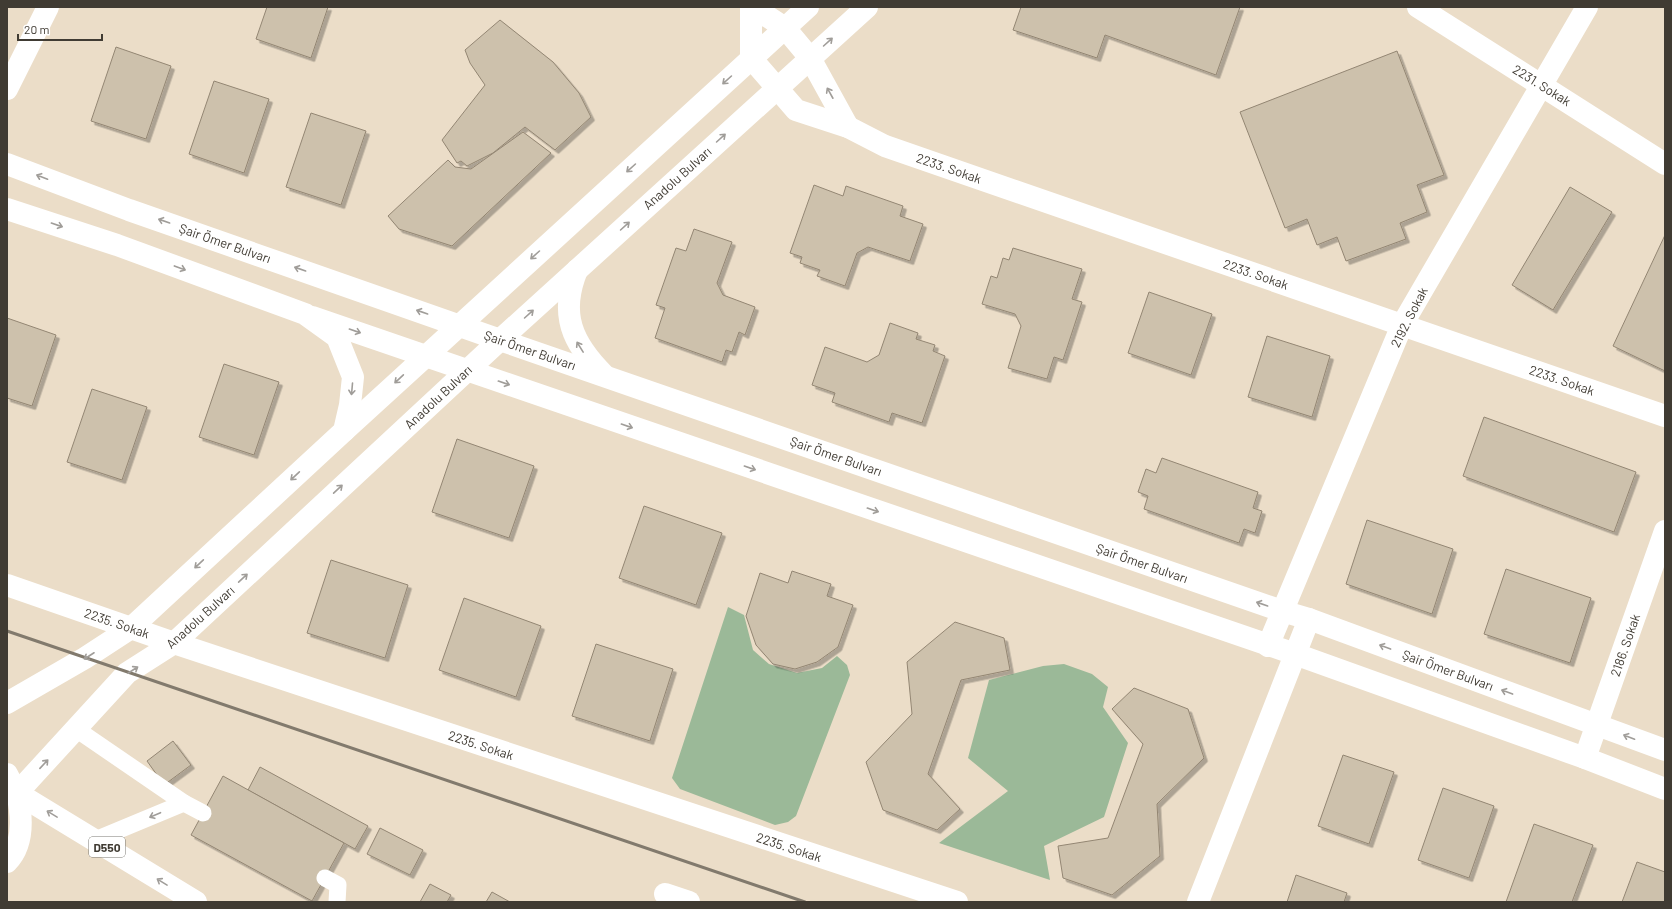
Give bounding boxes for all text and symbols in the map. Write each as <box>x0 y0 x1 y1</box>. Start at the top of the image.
scale bar <box>18 16 102 42</box>
text: 20 m <box>24 22 50 36</box>
one-way arrow <box>823 37 833 46</box>
street label: 2231. Sokak <box>1510 61 1574 109</box>
one-way arrow <box>722 75 732 85</box>
one-way arrow <box>825 87 833 99</box>
one-way arrow <box>716 134 726 143</box>
street label: Anadolu Bulvarı <box>640 143 714 213</box>
street label: 2233. Sokak <box>914 149 984 187</box>
one-way arrow <box>626 163 636 172</box>
one-way arrow <box>36 172 48 180</box>
one-way arrow <box>158 217 170 225</box>
street label: Şair Ömer Bulvarı <box>177 220 273 266</box>
one-way arrow <box>620 221 630 231</box>
one-way arrow <box>51 222 63 230</box>
one-way arrow <box>530 251 540 260</box>
street label: 2233. Sokak <box>1221 255 1291 293</box>
one-way arrow <box>173 265 185 273</box>
one-way arrow <box>293 265 306 272</box>
street label: 2192. Sokak <box>1387 284 1431 350</box>
one-way arrow <box>417 307 429 315</box>
one-way arrow <box>524 309 534 318</box>
street label: Şair Ömer Bulvarı <box>482 327 578 373</box>
one-way arrow <box>348 328 361 335</box>
one-way arrow <box>576 341 585 352</box>
street label: 2233. Sokak <box>1527 361 1597 399</box>
street label: Anadolu Bulvarı <box>401 362 475 432</box>
one-way arrow <box>394 374 404 384</box>
one-way arrow <box>498 380 510 388</box>
one-way arrow <box>348 382 355 395</box>
one-way arrow <box>621 422 633 430</box>
street label: Şair Ömer Bulvarı <box>788 433 884 479</box>
one-way arrow <box>743 465 756 472</box>
one-way arrow <box>290 471 300 481</box>
one-way arrow <box>333 484 343 494</box>
one-way arrow <box>866 507 879 514</box>
street label: Şair Ömer Bulvarı <box>1094 540 1190 586</box>
one-way arrow <box>194 559 204 569</box>
one-way arrow <box>238 573 248 583</box>
street label: Anadolu Bulvarı <box>163 582 237 652</box>
one-way arrow <box>1256 600 1268 608</box>
street label: 2235. Sokak <box>82 604 152 642</box>
street label: 2186. Sokak <box>1607 611 1643 678</box>
one-way arrow <box>1379 642 1391 650</box>
street label: Şair Ömer Bulvarı <box>1400 646 1496 694</box>
one-way arrow <box>84 652 95 660</box>
one-way arrow <box>127 665 138 674</box>
one-way arrow <box>1501 687 1513 695</box>
street label: 2235. Sokak <box>446 727 516 763</box>
one-way arrow <box>1623 732 1635 740</box>
one-way arrow <box>39 759 48 769</box>
one-way arrow <box>46 809 57 818</box>
one-way arrow <box>150 811 162 819</box>
street label: 2235. Sokak <box>754 829 824 865</box>
road number: D550 <box>89 837 125 857</box>
one-way arrow <box>156 877 168 885</box>

